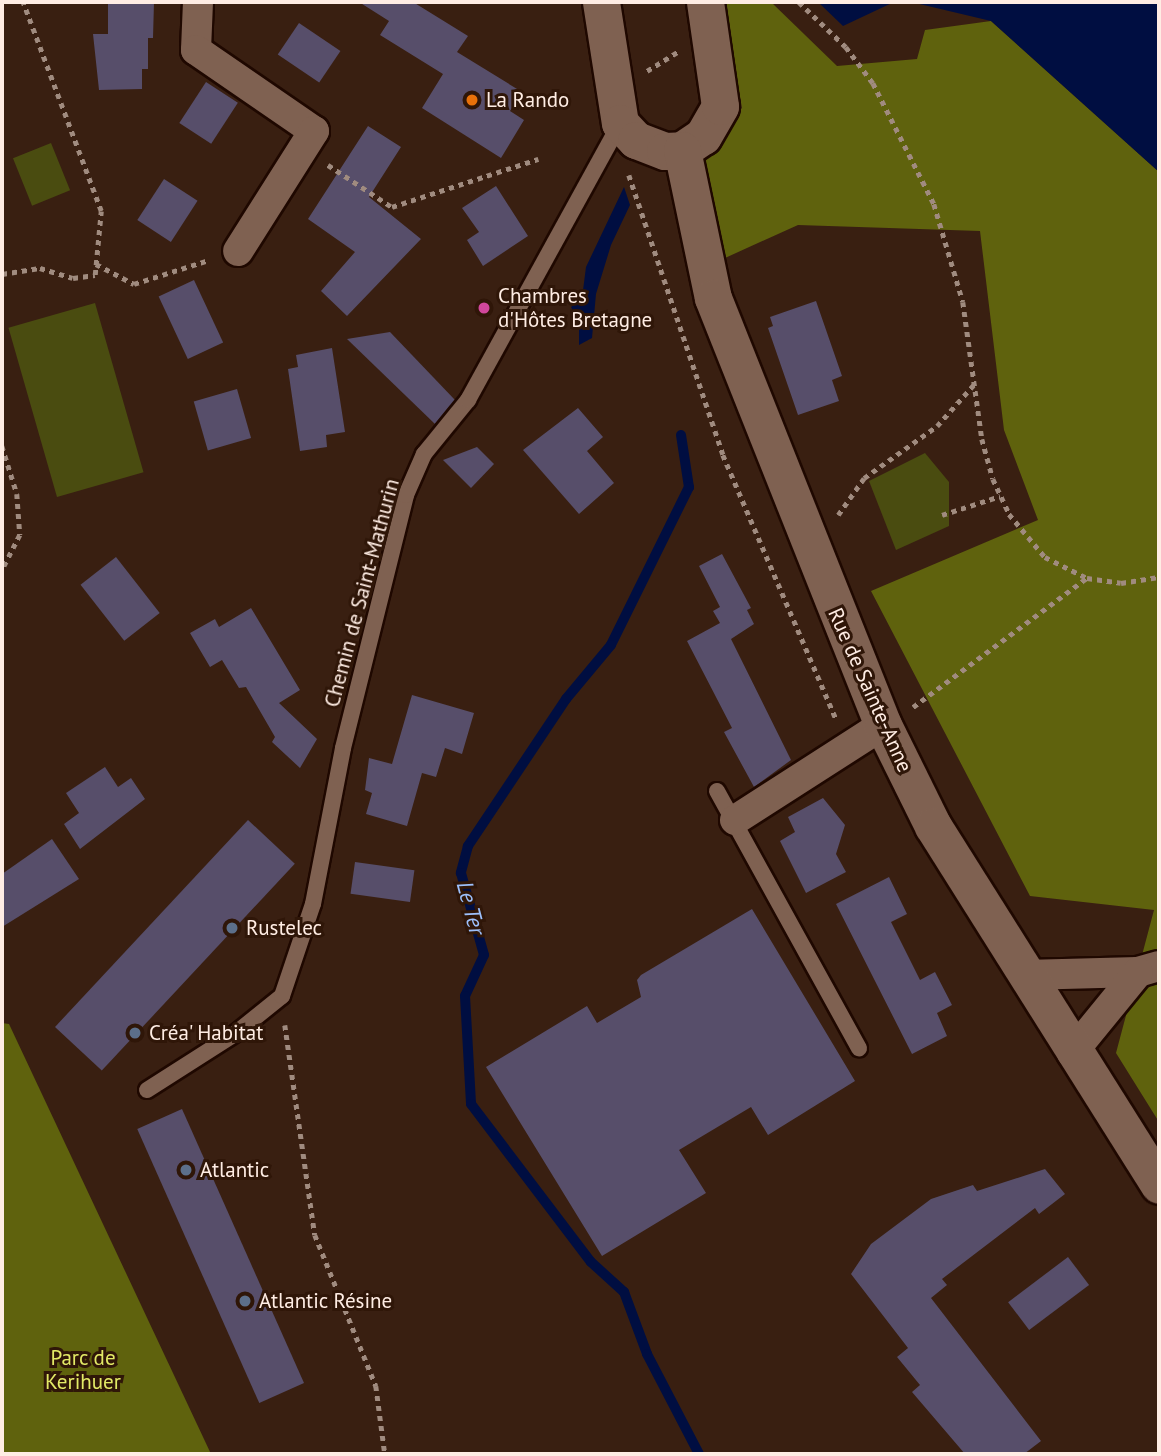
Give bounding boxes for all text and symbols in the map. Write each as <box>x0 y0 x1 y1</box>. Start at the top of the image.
place label: La Rando <box>486 87 569 113</box>
marker: La Rando <box>464 92 480 108</box>
place label: Chambres d'Hôtes Bretagne <box>498 283 652 333</box>
marker: Chambres d'Hôtes Bretagne <box>476 300 492 316</box>
street label: Chemin de Saint-Mathurin <box>319 476 405 710</box>
street label: Rue de Sainte-Anne <box>822 604 918 776</box>
water label: Le Ter <box>451 878 491 938</box>
place label: Rustelec <box>246 915 322 941</box>
marker: Rustelec <box>224 920 240 936</box>
place label: Créa' Habitat <box>149 1020 265 1046</box>
marker: Créa' Habitat <box>127 1025 143 1041</box>
place label: Atlantic <box>200 1157 269 1183</box>
marker: Atlantic <box>178 1162 194 1178</box>
place label: Atlantic Résine <box>259 1288 393 1314</box>
marker: Atlantic Résine <box>237 1293 253 1309</box>
park label: Parc de Kerihuer <box>45 1345 121 1395</box>

